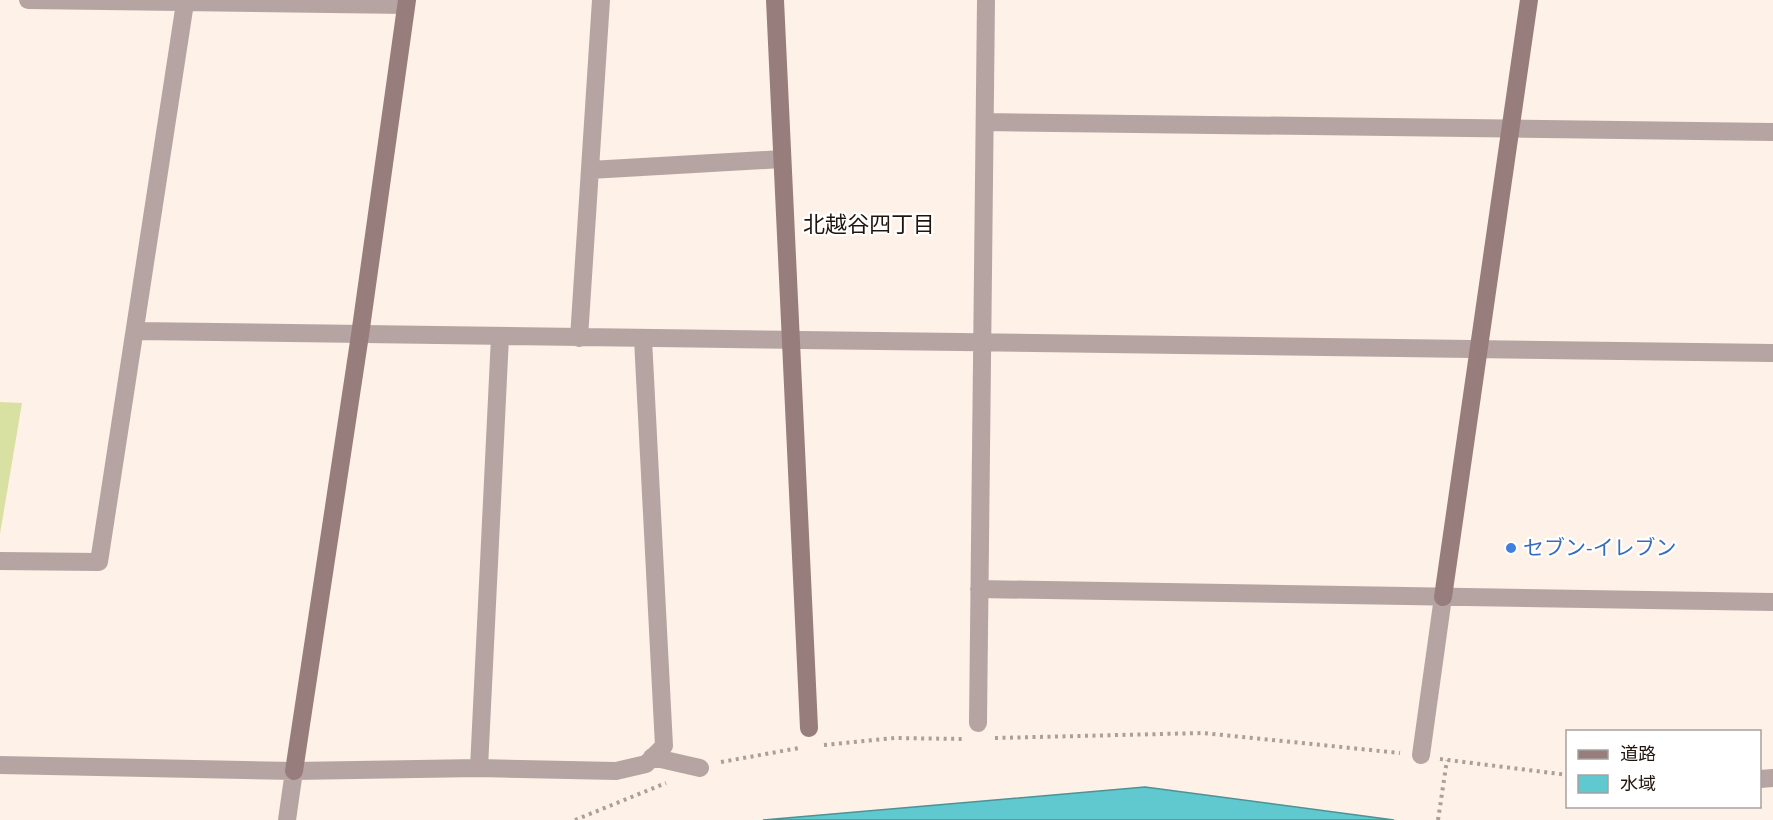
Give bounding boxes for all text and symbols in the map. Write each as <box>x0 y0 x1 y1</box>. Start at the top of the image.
district label: 北越谷四丁目 <box>803 209 935 241</box>
place label: セブン-イレブン <box>1523 533 1677 563</box>
marker: セブン-イレブン <box>1504 541 1518 555</box>
legend <box>1566 730 1761 808</box>
text: 道路 <box>1620 742 1656 767</box>
text: 水域 <box>1620 772 1656 797</box>

